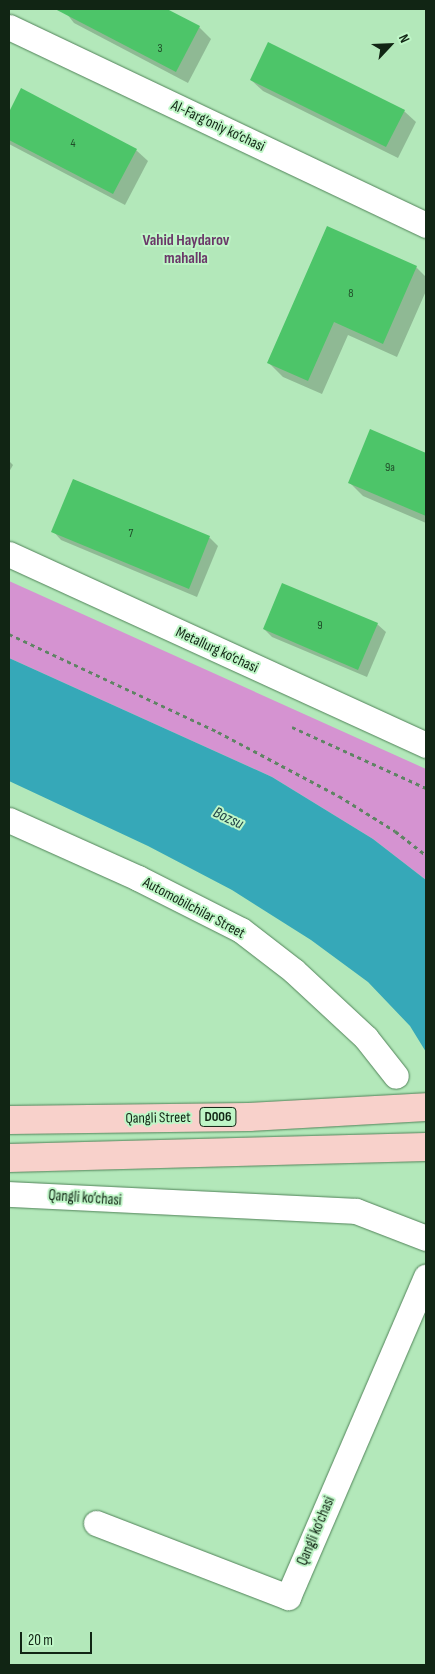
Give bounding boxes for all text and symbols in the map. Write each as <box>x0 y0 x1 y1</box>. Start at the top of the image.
north arrow <box>365 20 415 70</box>
text: N <box>395 31 413 45</box>
house number: 3 <box>157 42 163 56</box>
street label: Al-Farg‘oniy ko‘chasi <box>168 96 268 156</box>
house number: 4 <box>70 137 76 151</box>
district label: Vahid Haydarov mahalla <box>143 231 229 269</box>
house number: 8 <box>348 287 354 301</box>
house number: 9а <box>385 461 395 475</box>
house number: 7 <box>129 527 133 541</box>
house number: 9 <box>317 619 323 633</box>
street label: Metallurg ko‘chasi <box>173 623 261 677</box>
water label: Bozsu <box>210 804 246 834</box>
street label: Automobilchilar Street <box>140 873 248 943</box>
road number: D006 <box>199 1106 237 1128</box>
street label: Qangli Street <box>125 1108 191 1128</box>
street label: Qangli ko‘chasi <box>48 1186 122 1210</box>
street label: Qangli ko‘chasi <box>293 1494 339 1568</box>
scale bar <box>22 1622 95 1654</box>
text: 20 m <box>28 1631 53 1650</box>

